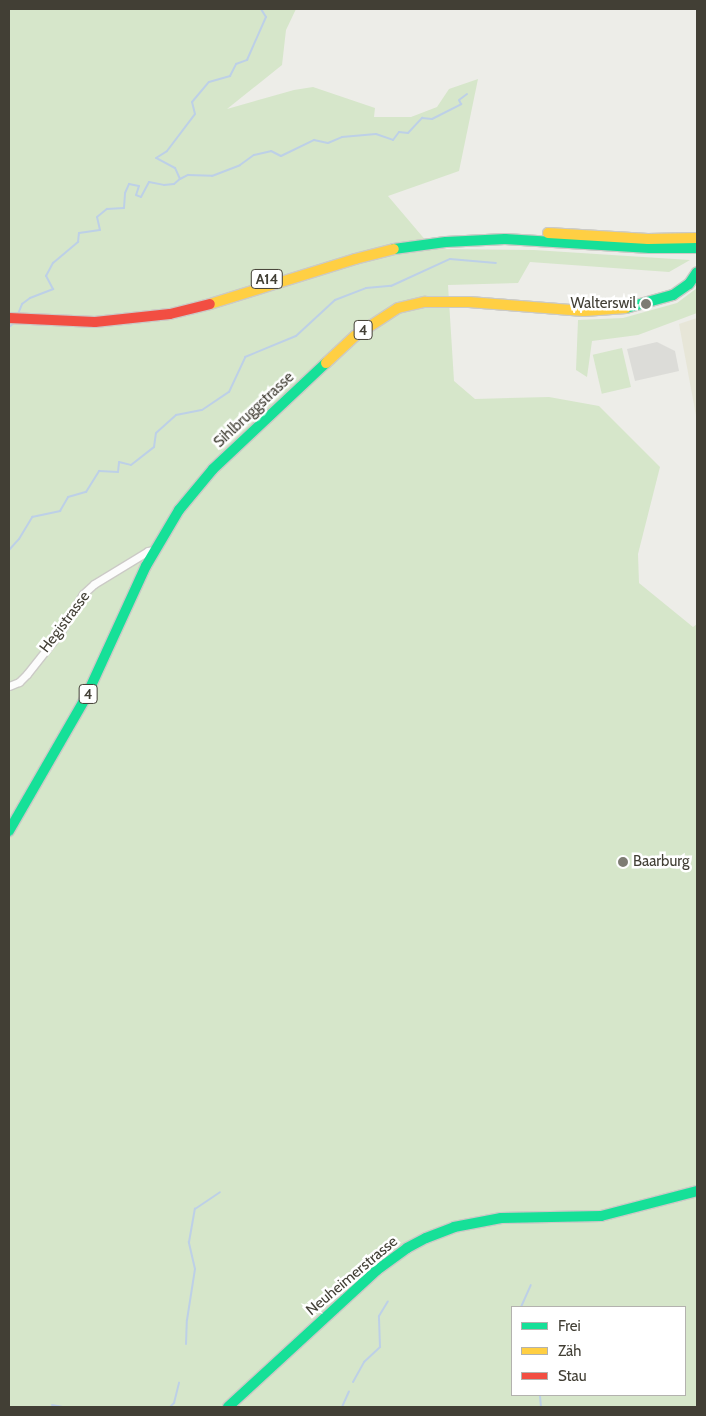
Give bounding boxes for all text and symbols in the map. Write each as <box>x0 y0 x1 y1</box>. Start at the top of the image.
road number: A14 <box>251 268 283 290</box>
place label: Walterswil <box>571 295 636 313</box>
marker: Walterswil <box>640 298 652 310</box>
road number: 4 <box>353 318 373 342</box>
street label: Sihlbruggstrasse <box>210 368 298 452</box>
street label: Hegistrasse <box>36 588 94 656</box>
road number: 4 <box>78 682 98 706</box>
place label: Baarburg <box>633 853 689 871</box>
marker: Baarburg <box>617 856 629 868</box>
street label: Neuheimerstrasse <box>303 1233 401 1319</box>
legend <box>511 1306 686 1396</box>
text: Frei <box>558 1317 581 1335</box>
text: Zäh <box>558 1342 581 1360</box>
text: Stau <box>558 1367 587 1385</box>

